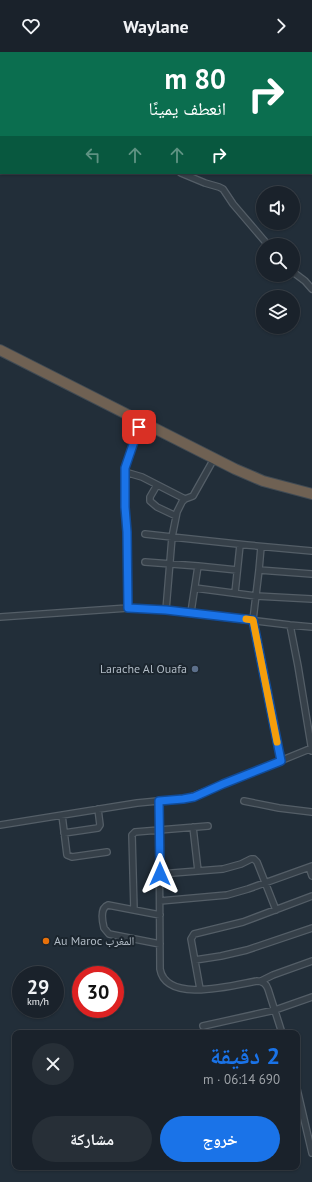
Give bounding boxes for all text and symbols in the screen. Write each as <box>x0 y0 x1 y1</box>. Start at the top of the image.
icon: heart <box>20 15 42 37</box>
text: Waylane <box>123 15 189 38</box>
icon: forward <box>270 15 292 37</box>
text: 80 m <box>165 60 226 97</box>
icon: right <box>240 68 292 120</box>
text: انعطف يمينًا <box>149 97 226 120</box>
icon: left <box>82 144 104 166</box>
icon: ahead <box>124 144 146 166</box>
icon: ahead <box>166 144 188 166</box>
icon: right <box>208 144 230 166</box>
map controls <box>256 186 300 334</box>
button: sound <box>256 186 300 230</box>
button: search <box>256 238 300 282</box>
button: layers <box>256 290 300 334</box>
pin <box>122 410 156 444</box>
icon: arrive <box>128 416 150 438</box>
place label: Larache Al Ouafa <box>100 661 187 676</box>
marker: Larache Al Ouafa <box>190 664 200 674</box>
position arrow <box>139 853 181 895</box>
place label: Au Maroc المغرب <box>54 933 135 948</box>
marker: Au Maroc المغرب <box>41 936 51 946</box>
speed limit sign: 30 <box>72 966 124 1018</box>
text: 29 <box>27 974 49 1000</box>
text: km/h <box>27 995 49 1008</box>
text: 2 دقيقة <box>210 1040 280 1071</box>
button: close <box>32 1043 74 1085</box>
text: 690 m · 06:14 <box>203 1071 280 1088</box>
button: مشاركة <box>32 1116 152 1162</box>
button: خروج <box>160 1116 280 1162</box>

